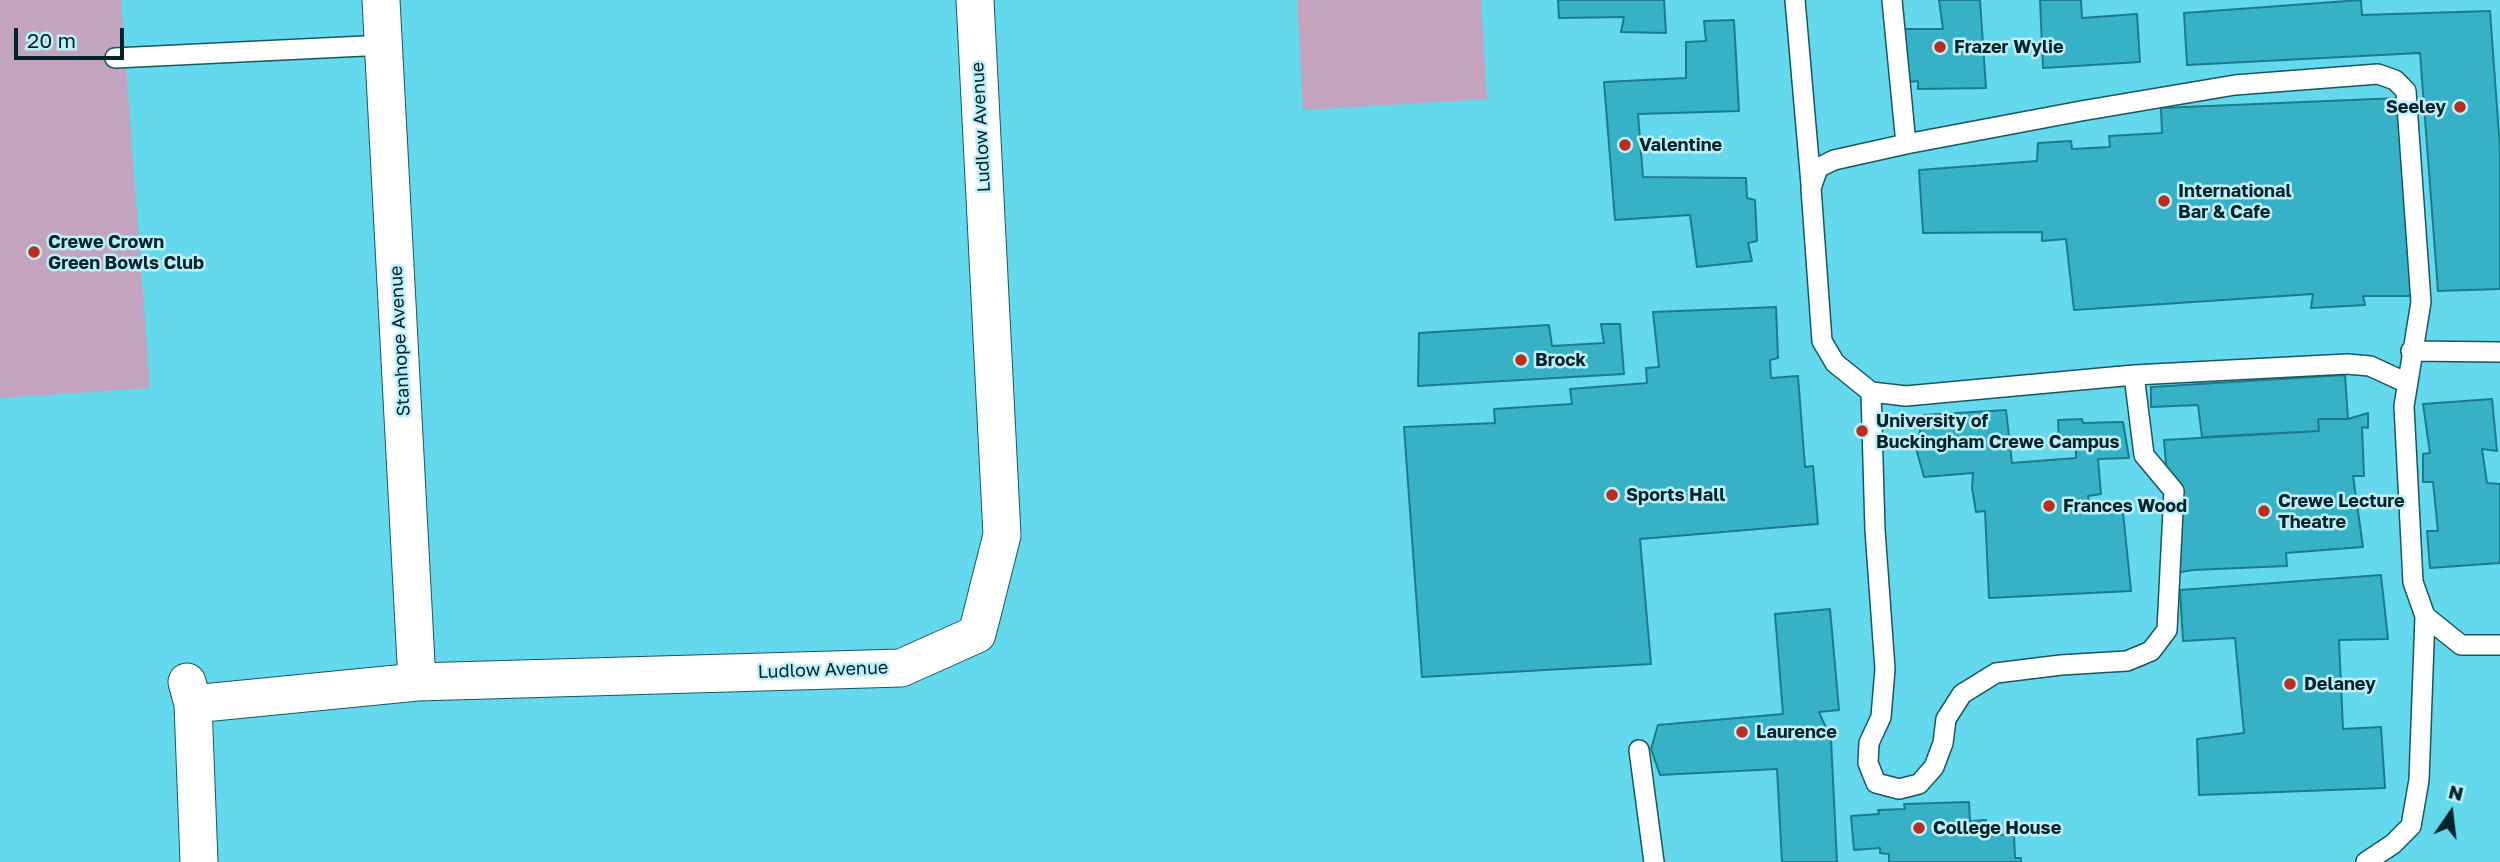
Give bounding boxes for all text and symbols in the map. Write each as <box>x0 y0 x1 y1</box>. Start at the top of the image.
scale bar <box>18 14 128 58</box>
text: 20 m <box>27 27 76 53</box>
place label: Frazer Wylie <box>1954 36 2064 58</box>
marker: Frazer Wylie <box>1932 39 1948 55</box>
street label: Ludlow Avenue <box>967 61 995 193</box>
place label: Seeley <box>2386 96 2446 118</box>
marker: Seeley <box>2452 99 2468 115</box>
place label: Valentine <box>1639 134 1722 156</box>
marker: Valentine <box>1617 137 1633 153</box>
place label: International Bar & Cafe <box>2178 180 2291 222</box>
marker: International Bar & Cafe <box>2156 193 2172 209</box>
place label: Crewe Crown Green Bowls Club <box>48 231 204 274</box>
marker: Crewe Crown Green Bowls Club <box>26 244 42 260</box>
street label: Stanhope Avenue <box>385 265 415 417</box>
place label: Brock <box>1535 349 1586 371</box>
marker: Brock <box>1513 352 1529 368</box>
place label: University of Buckingham Crewe Campus <box>1876 410 2120 452</box>
marker: University of Buckingham Crewe Campus <box>1854 423 1870 439</box>
place label: Sports Hall <box>1626 484 1725 506</box>
marker: Sports Hall <box>1604 487 1620 503</box>
place label: Crewe Lecture Theatre <box>2278 490 2405 532</box>
place label: Frances Wood <box>2063 495 2187 517</box>
marker: Frances Wood <box>2041 498 2057 514</box>
marker: Crewe Lecture Theatre <box>2256 503 2272 519</box>
street label: Ludlow Avenue <box>757 657 889 683</box>
place label: Delaney <box>2304 673 2376 695</box>
marker: Delaney <box>2282 676 2298 692</box>
place label: Laurence <box>1756 721 1837 743</box>
marker: Laurence <box>1734 724 1750 740</box>
north arrow <box>2416 778 2486 848</box>
text: N <box>2446 779 2466 805</box>
place label: College House <box>1933 817 2061 839</box>
marker: College House <box>1911 820 1927 836</box>

